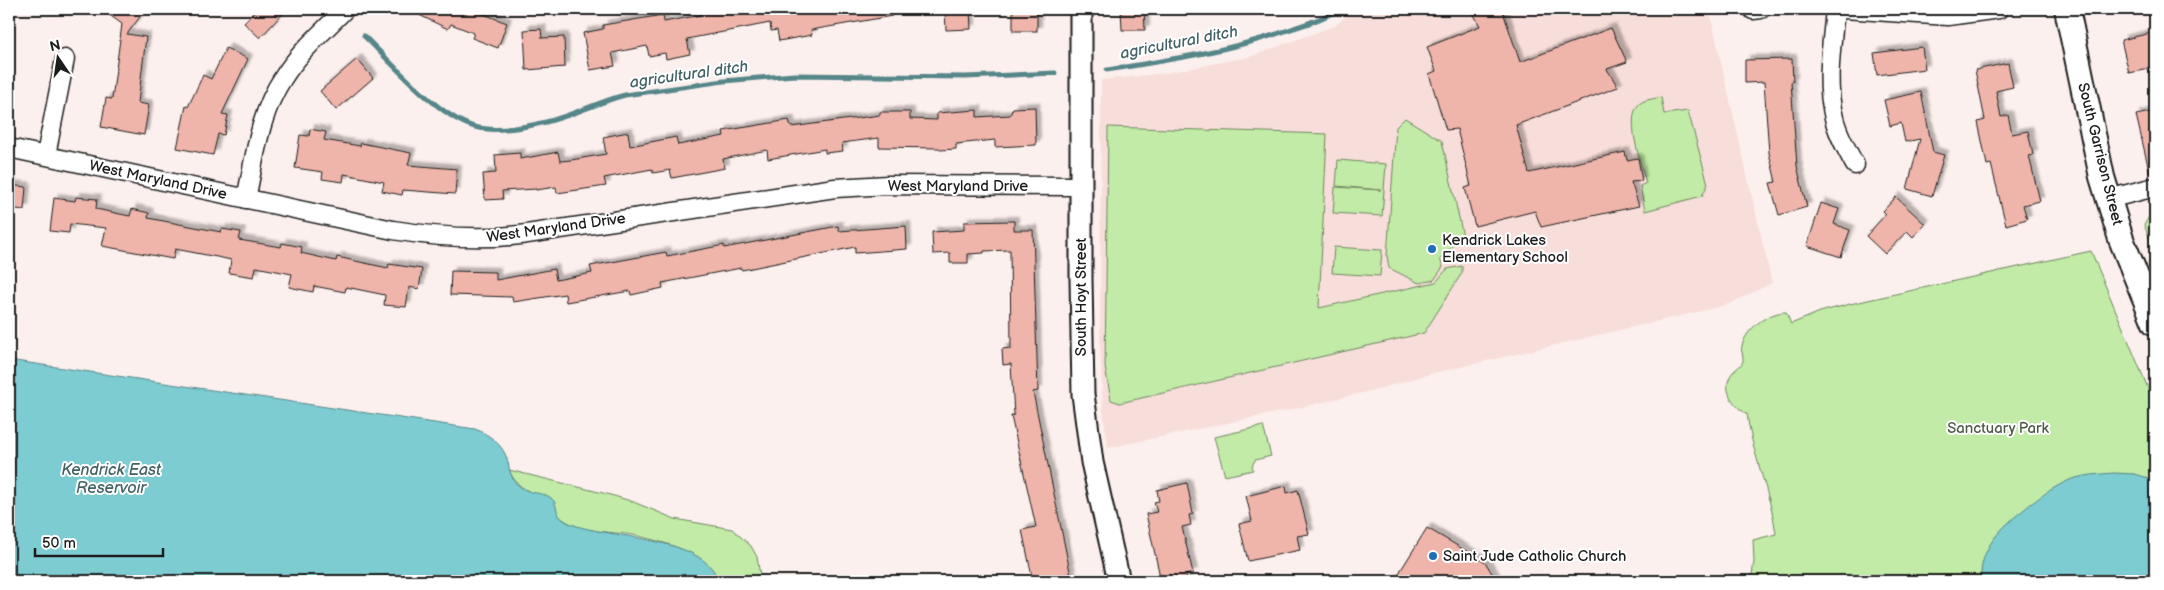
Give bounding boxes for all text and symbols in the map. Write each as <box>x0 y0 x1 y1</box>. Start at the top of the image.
water label: agricultural ditch <box>1119 22 1240 64</box>
north arrow <box>32 32 82 82</box>
text: N <box>48 36 62 55</box>
water label: agricultural ditch <box>629 57 750 93</box>
street label: South Garrison Street <box>2073 81 2127 228</box>
street label: West Maryland Drive <box>87 156 229 204</box>
street label: West Maryland Drive <box>888 177 1028 196</box>
street label: West Maryland Drive <box>485 209 627 247</box>
place label: Kendrick Lakes Elementary School <box>1442 231 1568 267</box>
street label: South Hoyt Street <box>1072 237 1091 356</box>
marker: Kendrick Lakes Elementary School <box>1426 243 1438 255</box>
park label: Sanctuary Park <box>1947 419 2049 438</box>
water label: Kendrick East Reservoir <box>61 461 162 498</box>
scale bar <box>35 525 162 557</box>
text: 50 m <box>42 534 76 553</box>
place label: Saint Jude Catholic Church <box>1443 547 1626 566</box>
marker: Saint Jude Catholic Church <box>1427 550 1439 562</box>

